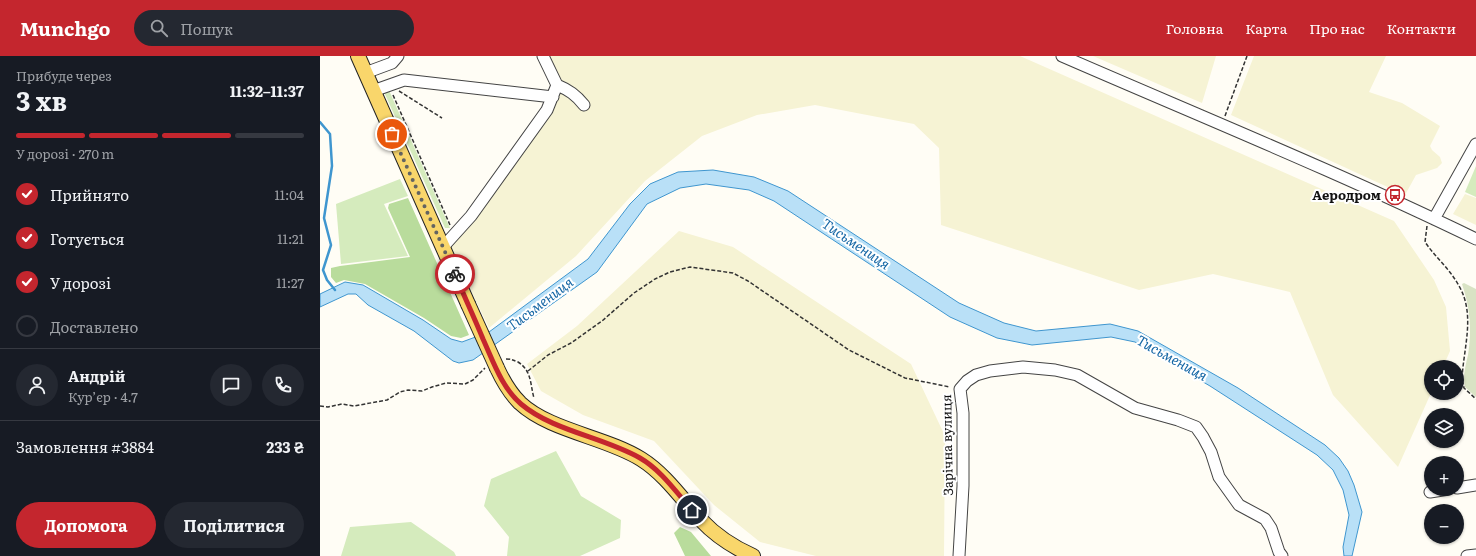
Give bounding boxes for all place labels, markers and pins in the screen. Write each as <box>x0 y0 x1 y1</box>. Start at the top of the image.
pin <box>375 117 409 151</box>
bus stop icon: Аеродром <box>1384 184 1406 206</box>
place label: Аеродром <box>1312 185 1381 204</box>
pin <box>675 493 709 527</box>

